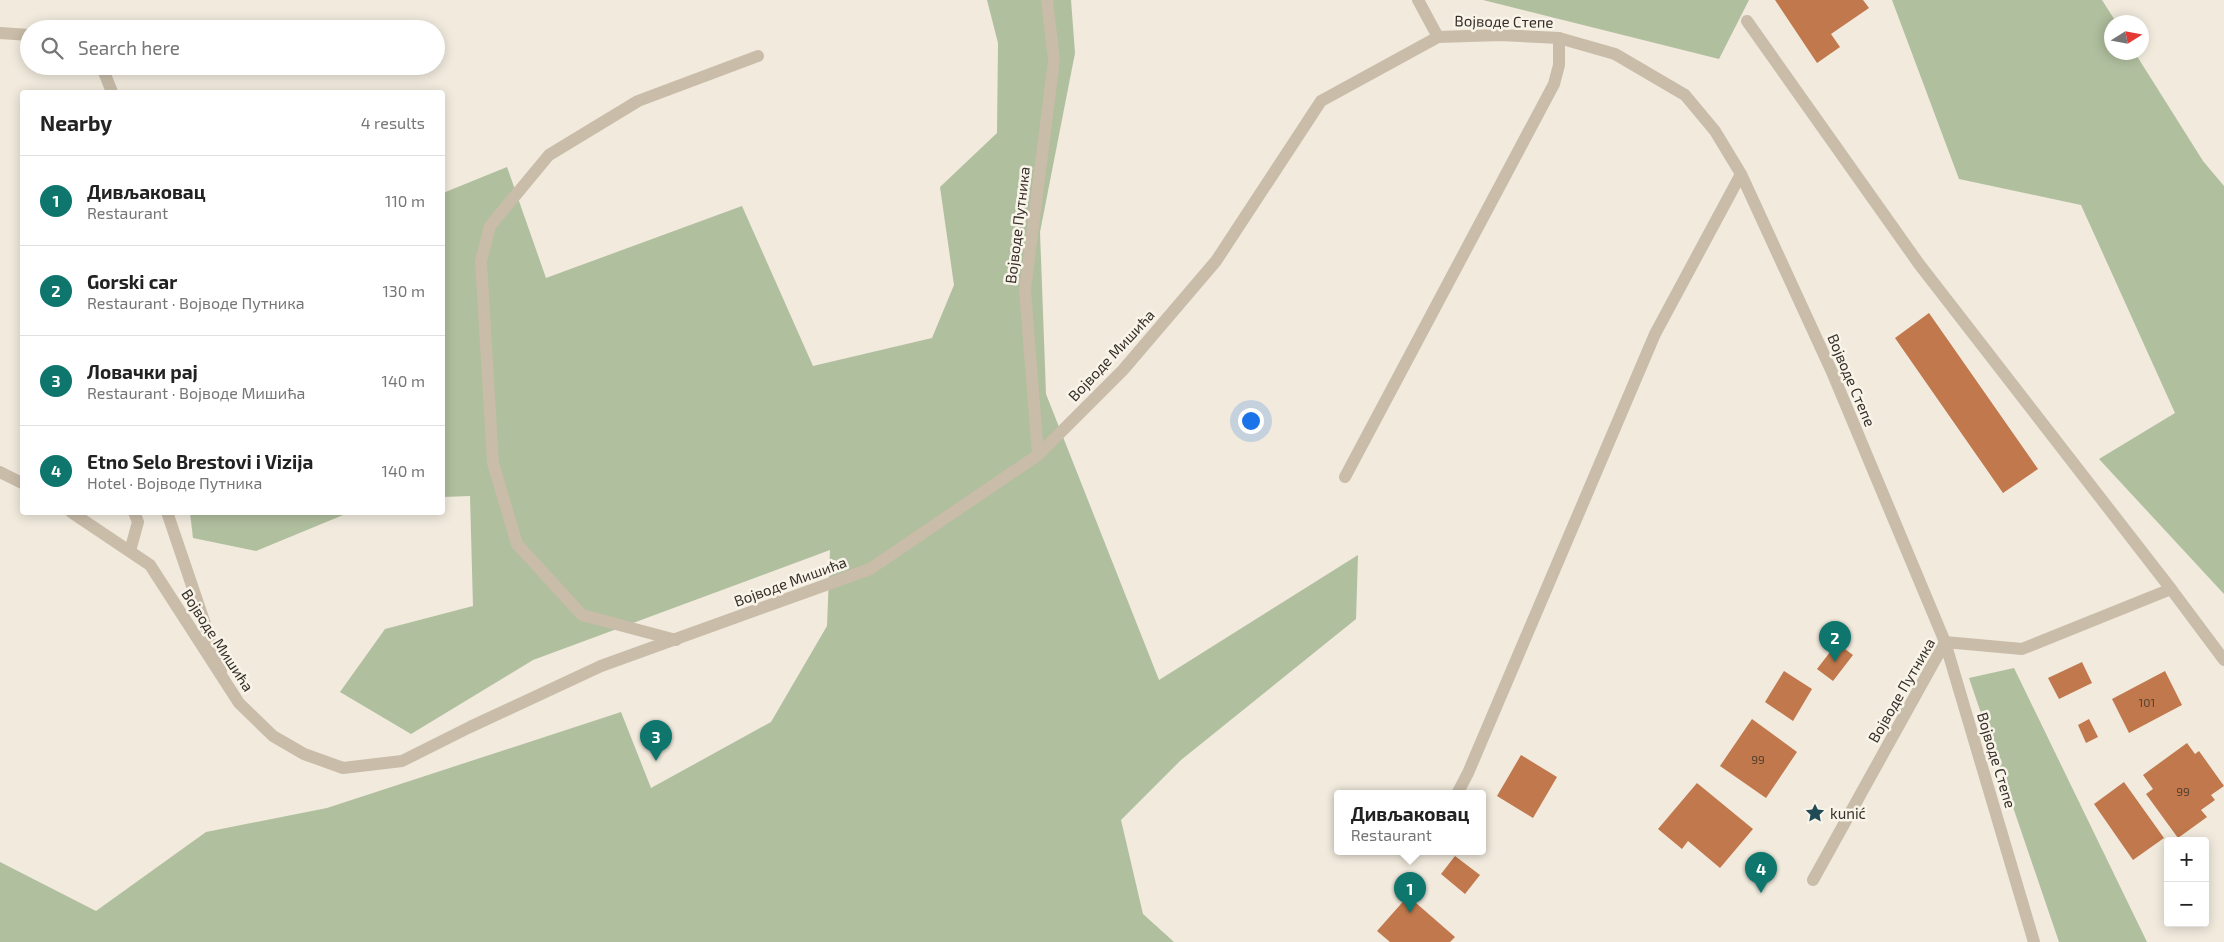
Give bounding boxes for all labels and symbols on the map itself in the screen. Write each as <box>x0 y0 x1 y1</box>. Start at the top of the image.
street label: Војводе Степе <box>1454 11 1554 32</box>
north arrow <box>2104 15 2149 60</box>
street label: Војводе Путника <box>1001 165 1034 285</box>
street label: Војводе Мишића <box>1064 306 1159 405</box>
street label: Војводе Степе <box>1823 331 1880 430</box>
your location <box>1238 408 1264 434</box>
street label: Војводе Мишића <box>731 552 849 611</box>
street label: Војводе Мишића <box>177 585 258 695</box>
pin: 2 <box>1819 621 1851 662</box>
street label: Војводе Путника <box>1864 635 1939 746</box>
house number: 101 <box>2139 695 2155 709</box>
street label: Војводе Степе <box>1973 710 2020 810</box>
pin: 3 <box>640 720 672 761</box>
house number: 99 <box>1751 752 1765 766</box>
house number: 99 <box>2176 784 2190 798</box>
place icon: kunić <box>1804 802 1826 824</box>
place label: kunić <box>1830 804 1866 822</box>
pin: 4 <box>1745 852 1777 893</box>
pin: 1 <box>1394 872 1426 913</box>

